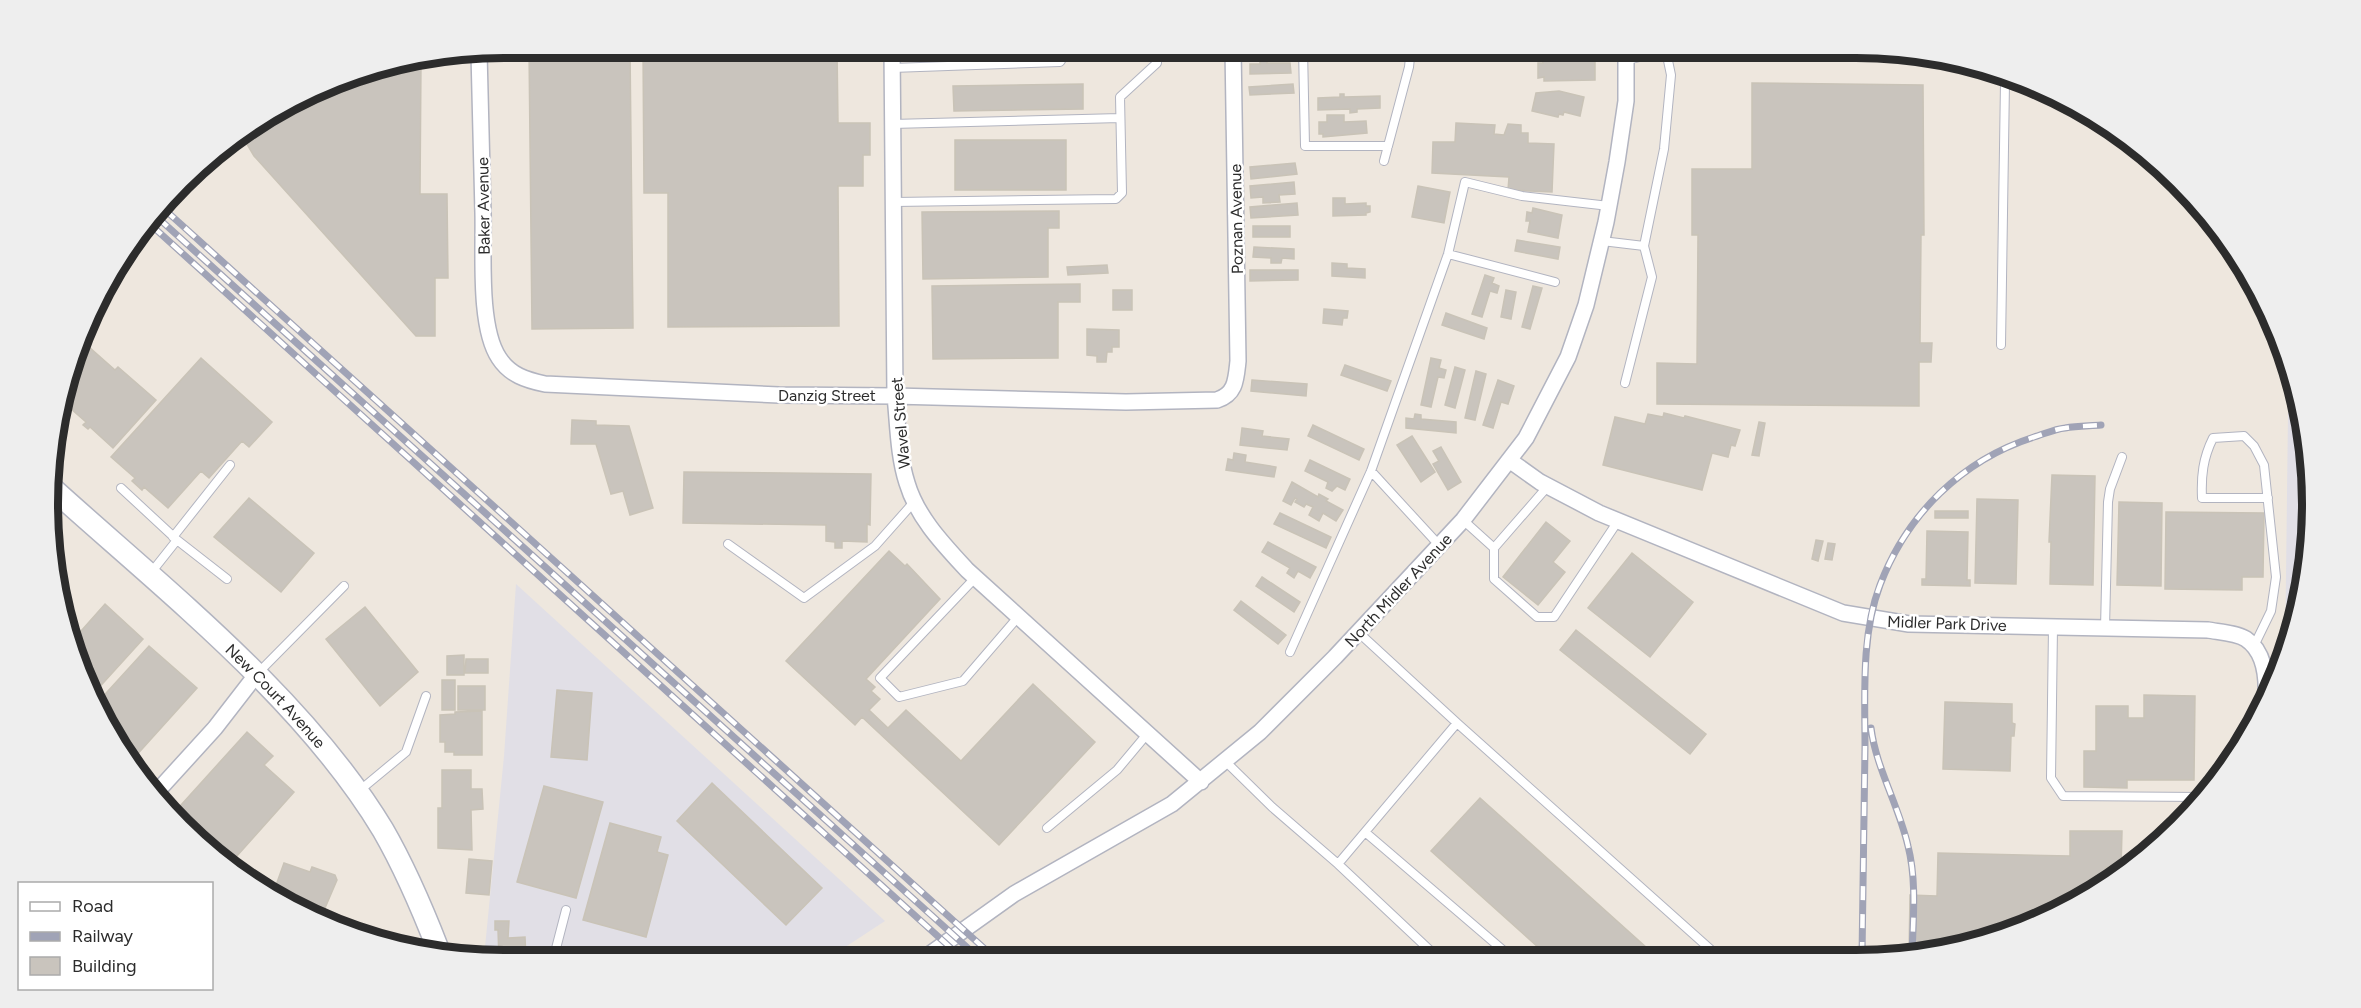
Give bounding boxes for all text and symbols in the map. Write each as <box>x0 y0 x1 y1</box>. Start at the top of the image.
street label: Baker Avenue <box>473 157 494 255</box>
street label: Poznan Avenue <box>1226 163 1247 274</box>
street label: Wavel Street <box>887 376 914 470</box>
street label: Danzig Street <box>778 386 876 405</box>
street label: North Midler Avenue <box>1341 529 1456 651</box>
street label: Midler Park Drive <box>1887 612 2007 635</box>
street label: New Court Avenue <box>221 640 329 752</box>
legend <box>18 882 213 990</box>
text: Road <box>72 895 113 917</box>
text: Railway <box>72 925 134 947</box>
text: Building <box>72 955 137 977</box>

